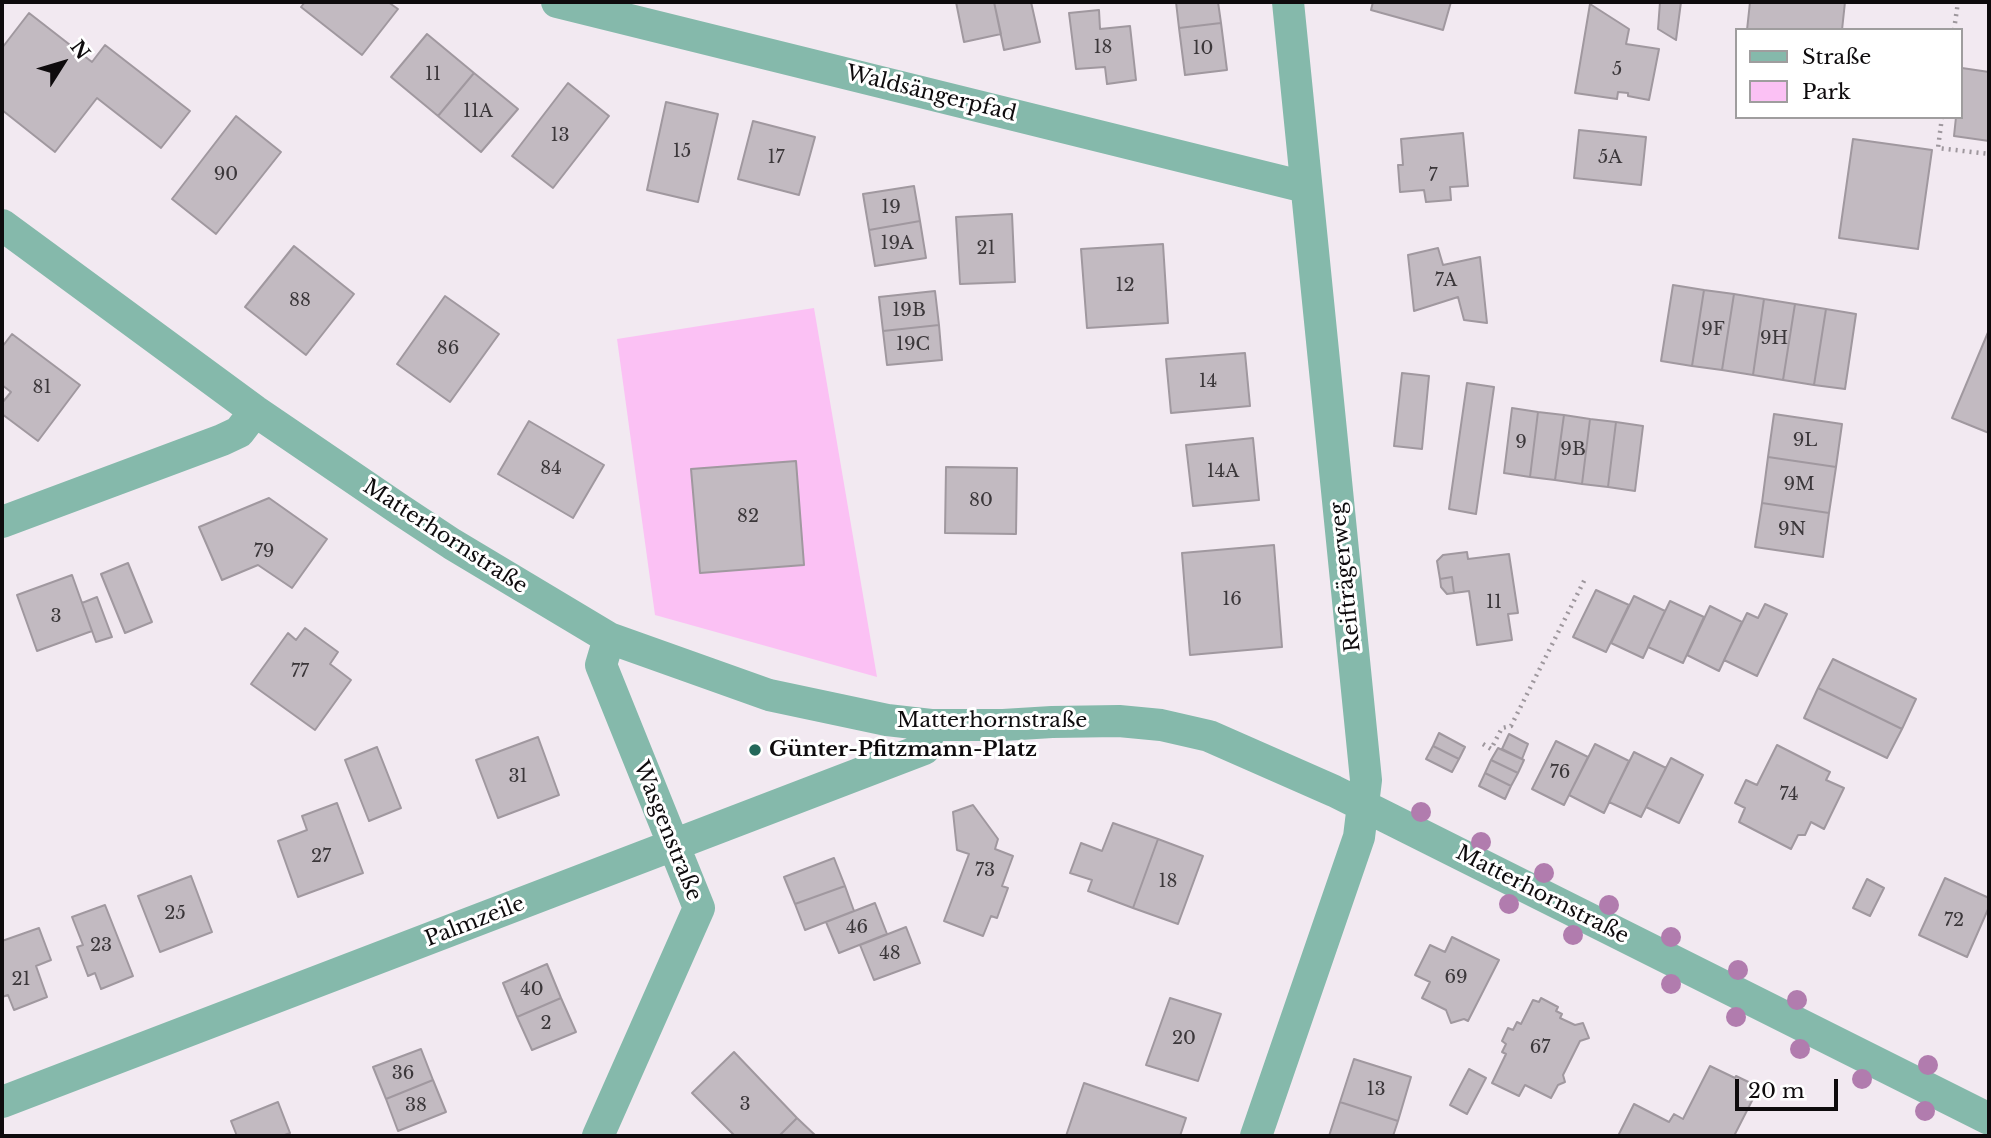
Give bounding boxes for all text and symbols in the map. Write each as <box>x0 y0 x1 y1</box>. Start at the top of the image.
north arrow <box>28 28 98 98</box>
legend <box>1736 28 1963 119</box>
text: N <box>66 36 95 64</box>
house number: 18 <box>1094 37 1112 59</box>
house number: 10 <box>1193 38 1213 60</box>
text: Straße <box>1802 44 1871 70</box>
house number: 5 <box>1612 59 1622 81</box>
street label: Waldsängerpfad <box>843 61 1019 127</box>
house number: 11 <box>425 64 441 86</box>
text: Park <box>1802 79 1851 105</box>
house number: 11A <box>463 101 493 123</box>
house number: 13 <box>550 125 570 147</box>
house number: 15 <box>673 141 691 163</box>
house number: 17 <box>767 147 785 169</box>
house number: 5A <box>1598 147 1622 169</box>
house number: 90 <box>214 164 238 186</box>
house number: 7 <box>1428 165 1438 187</box>
house number: 19 <box>881 197 901 219</box>
house number: 19A <box>880 233 914 255</box>
house number: 21 <box>976 238 996 260</box>
house number: 7A <box>1435 270 1457 292</box>
house number: 12 <box>1115 275 1135 297</box>
house number: 88 <box>289 290 311 312</box>
house number: 19B <box>892 300 926 322</box>
house number: 9F <box>1701 319 1725 341</box>
house number: 9H <box>1760 328 1788 350</box>
house number: 19C <box>896 334 930 356</box>
house number: 86 <box>437 338 459 360</box>
house number: 14 <box>1199 371 1217 393</box>
house number: 81 <box>33 377 51 399</box>
house number: 9L <box>1793 430 1817 452</box>
house number: 9 <box>1515 432 1527 454</box>
house number: 9B <box>1560 439 1586 461</box>
house number: 84 <box>540 458 562 480</box>
house number: 14A <box>1207 461 1239 483</box>
house number: 9M <box>1783 474 1815 496</box>
street label: Matterhornstraße <box>358 475 532 599</box>
house number: 80 <box>969 490 993 512</box>
street label: Reifträgerweg <box>1326 501 1366 653</box>
house number: 82 <box>737 506 759 528</box>
house number: 9N <box>1778 519 1806 541</box>
house number: 79 <box>254 541 274 563</box>
house number: 16 <box>1222 589 1242 611</box>
house number: 11 <box>1486 592 1502 614</box>
house number: 3 <box>50 606 62 628</box>
house number: 77 <box>291 661 309 683</box>
street label: Matterhornstraße <box>897 708 1087 734</box>
place label: Günter-Pfitzmann-Platz <box>769 737 1037 763</box>
marker: Günter-Pfitzmann-Platz <box>747 742 763 758</box>
street label: Wasgenstraße <box>628 757 706 905</box>
house number: 76 <box>1550 762 1570 784</box>
house number: 31 <box>508 766 528 788</box>
house number: 74 <box>1779 784 1799 806</box>
street label: Matterhornstraße <box>1451 841 1633 949</box>
house number: 27 <box>311 846 331 868</box>
house number: 73 <box>975 860 995 882</box>
house number: 18 <box>1159 871 1177 893</box>
street label: Palmzeile <box>422 891 528 953</box>
house number: 25 <box>164 903 186 925</box>
house number: 72 <box>1944 910 1964 932</box>
house number: 46 <box>846 917 868 939</box>
house number: 23 <box>90 935 112 957</box>
house number: 48 <box>879 943 901 965</box>
house number: 69 <box>1444 967 1468 989</box>
house number: 21 <box>11 969 31 991</box>
house number: 40 <box>520 979 544 1001</box>
house number: 2 <box>540 1013 552 1035</box>
house number: 20 <box>1172 1028 1196 1050</box>
house number: 67 <box>1530 1037 1550 1059</box>
house number: 36 <box>392 1063 414 1085</box>
scale bar <box>1739 1064 1842 1108</box>
text: 20 m <box>1748 1078 1805 1104</box>
house number: 13 <box>1366 1079 1386 1101</box>
house number: 3 <box>739 1094 751 1116</box>
house number: 38 <box>405 1095 427 1117</box>

